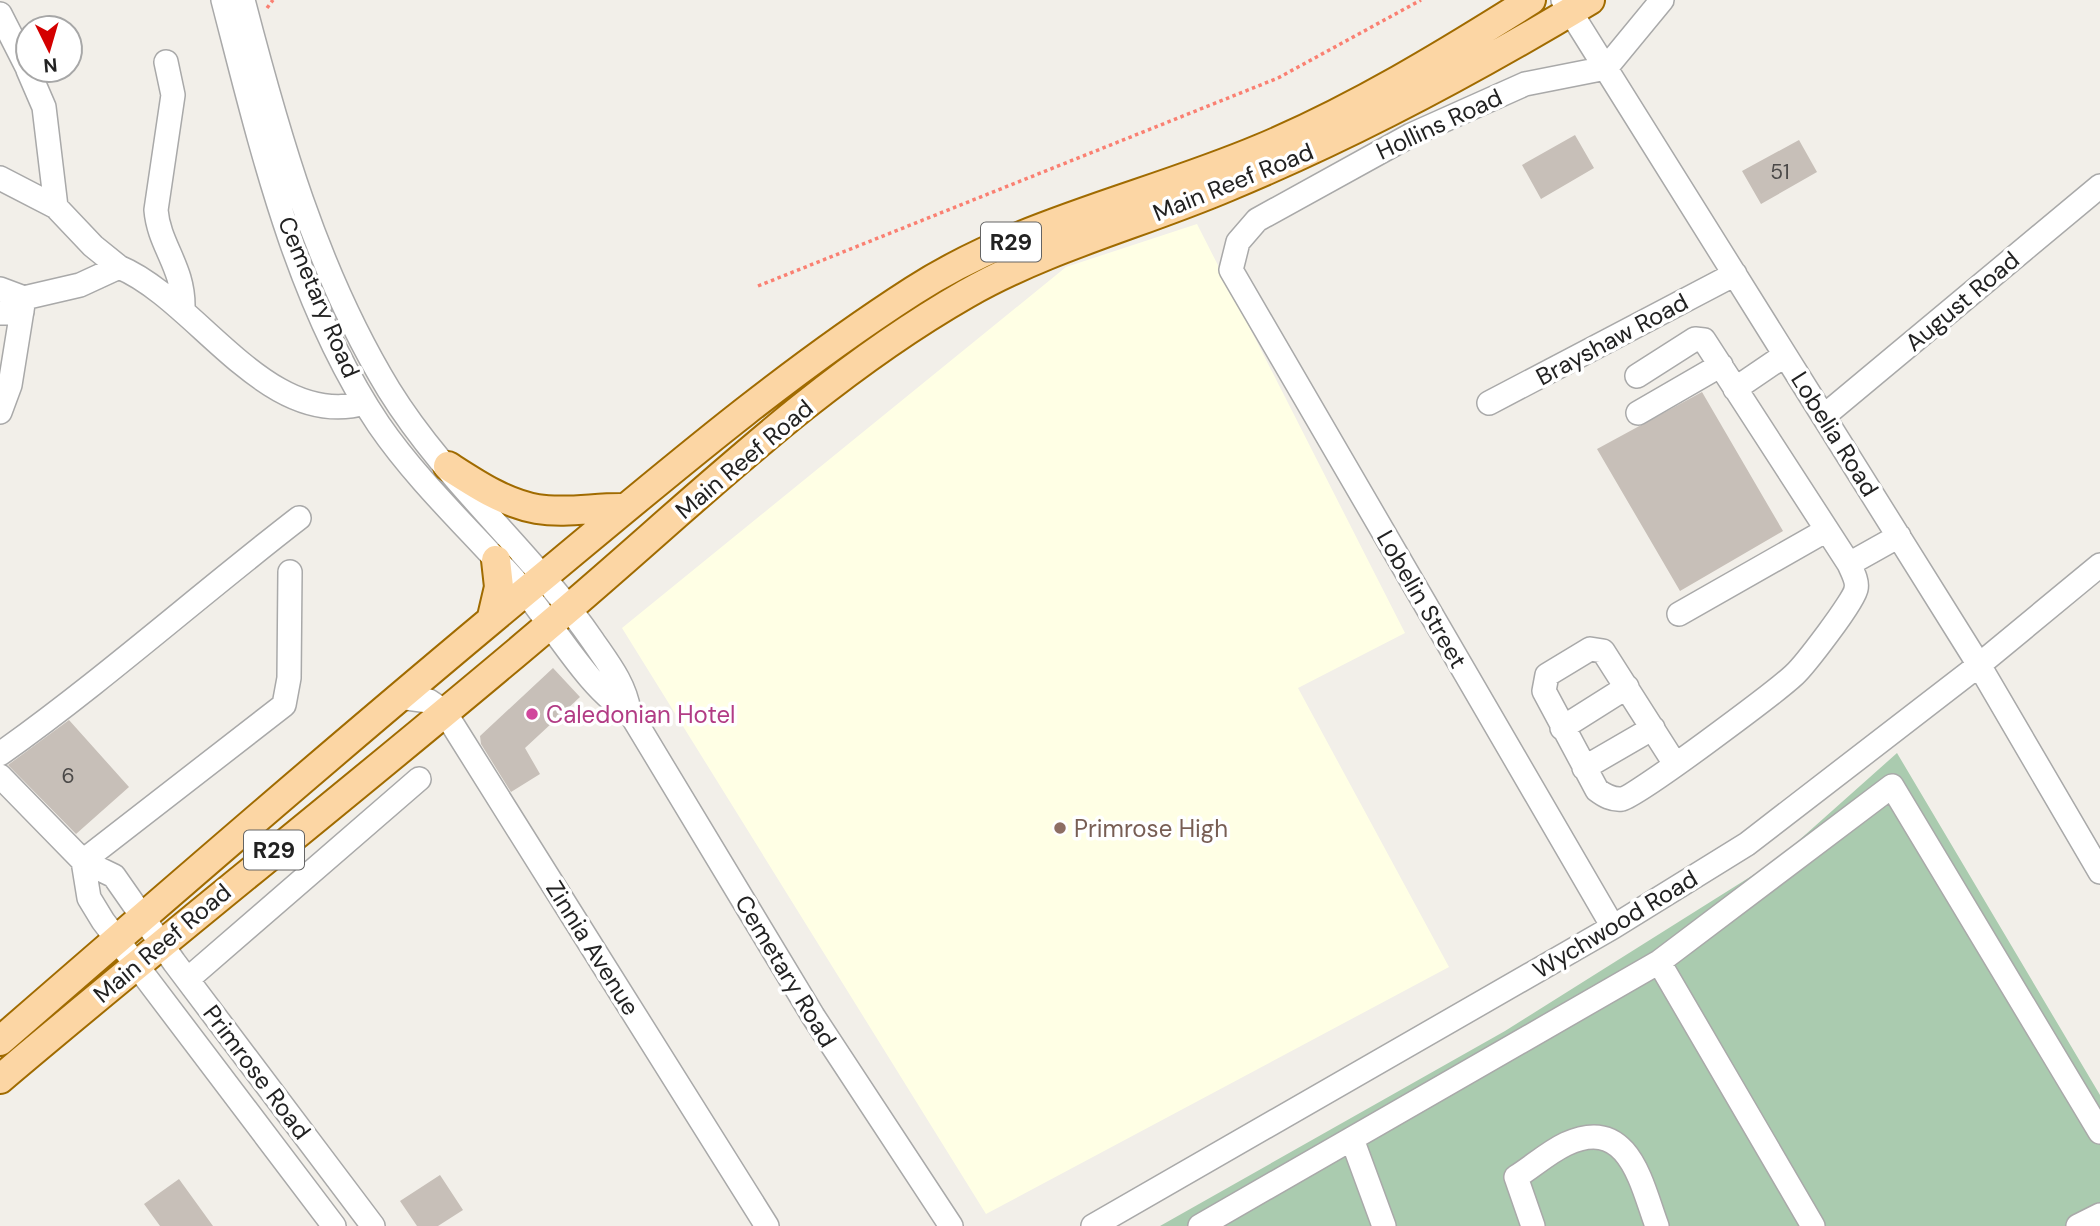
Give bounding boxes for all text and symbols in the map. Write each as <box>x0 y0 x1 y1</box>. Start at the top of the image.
north arrow <box>14 14 84 84</box>
text: N <box>42 52 58 78</box>
street label: Hollins Road <box>1371 81 1507 167</box>
street label: Main Reef Road <box>1148 136 1318 228</box>
house number: 51 <box>1770 158 1790 186</box>
street label: Cemetary Road <box>271 212 367 382</box>
road number: R29 <box>981 222 1041 262</box>
street label: August Road <box>1899 244 2025 358</box>
street label: Brayshaw Road <box>1531 286 1693 392</box>
street label: Lobelia Road <box>1784 366 1886 502</box>
street label: Main Reef Road <box>669 392 819 526</box>
street label: Lobelin Street <box>1370 524 1474 674</box>
place label: Caledonian Hotel <box>546 699 735 730</box>
marker: Caledonian Hotel <box>524 706 540 722</box>
house number: 6 <box>61 762 75 790</box>
place label: Primrose High <box>1074 813 1228 844</box>
marker: Primrose High <box>1052 820 1068 836</box>
road number: R29 <box>244 830 304 870</box>
street label: Wychwood Road <box>1527 863 1703 985</box>
street label: Zinnia Avenue <box>539 875 647 1021</box>
street label: Main Reef Road <box>87 876 237 1010</box>
street label: Cemetary Road <box>728 889 844 1053</box>
street label: Primrose Road <box>196 999 318 1145</box>

